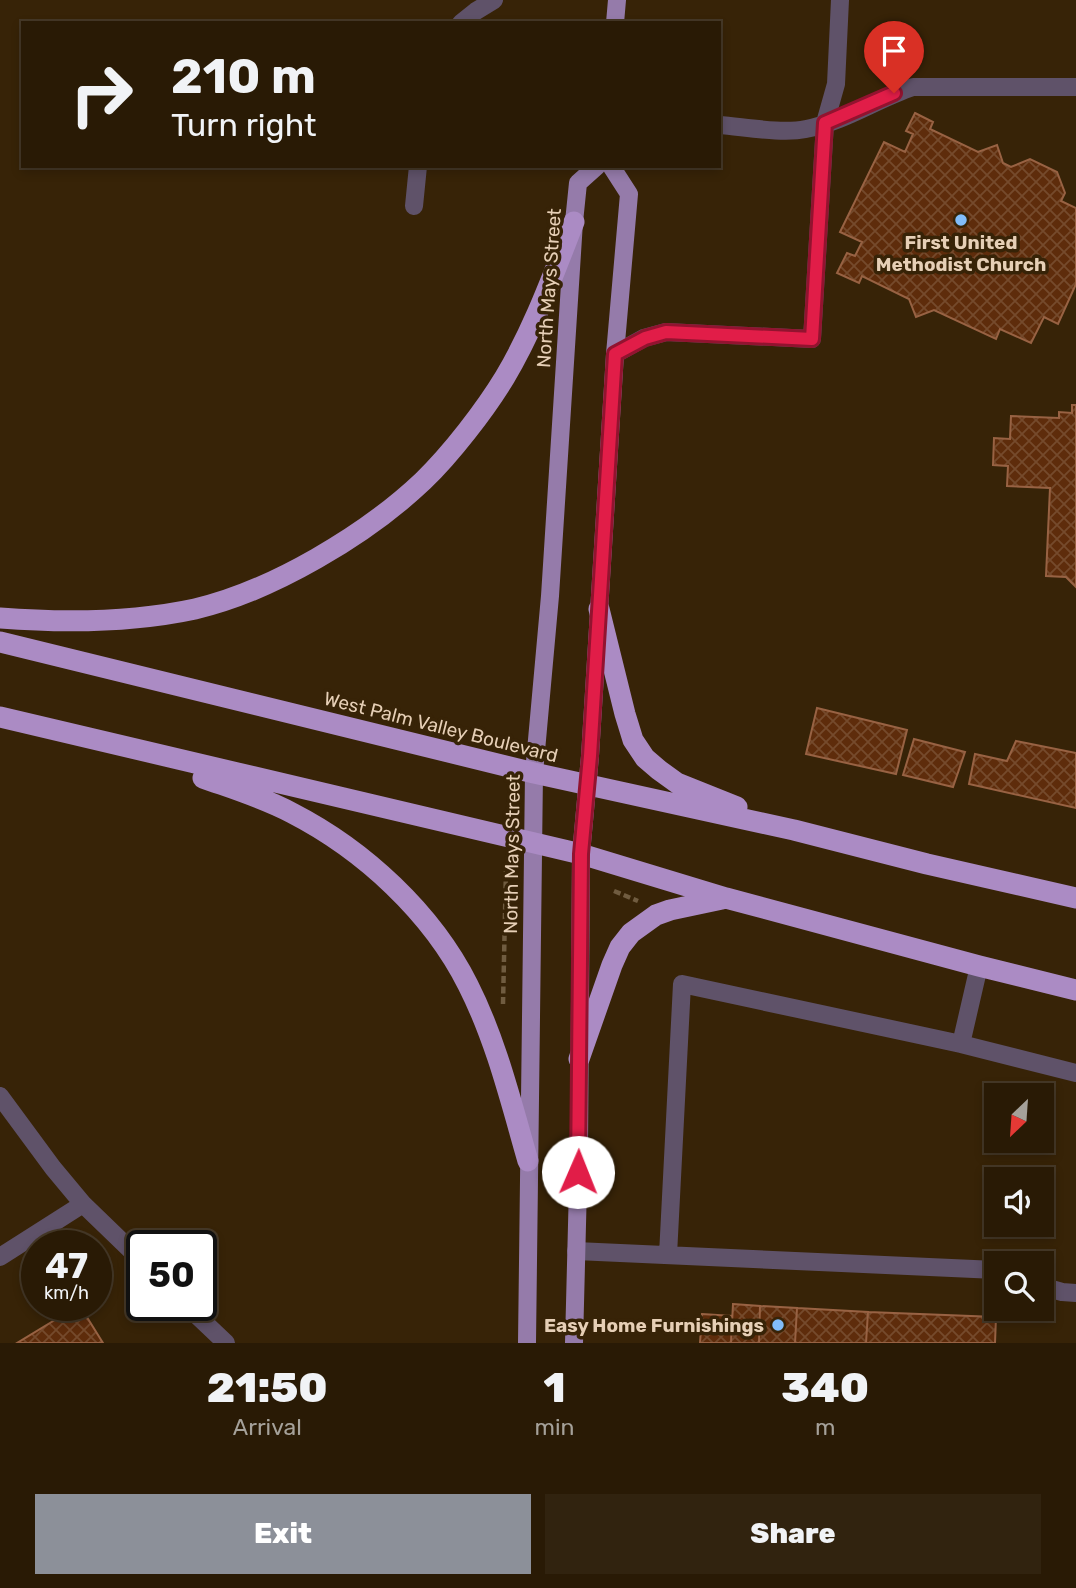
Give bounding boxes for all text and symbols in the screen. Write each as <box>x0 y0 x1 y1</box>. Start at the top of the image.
pin <box>864 21 924 93</box>
icon: arrive <box>875 32 913 70</box>
text: 210 m <box>171 47 316 105</box>
icon: right <box>56 49 147 140</box>
text: Turn right <box>171 106 316 144</box>
street label: North Mays Street <box>532 207 566 369</box>
marker: First United Methodist Church <box>953 212 969 228</box>
place label: First United Methodist Church <box>876 231 1046 276</box>
street label: West Palm Valley Boulevard <box>322 687 560 767</box>
street label: North Mays Street <box>499 773 525 934</box>
north arrow <box>984 1083 1054 1153</box>
map controls <box>984 1083 1054 1321</box>
position arrow <box>541 1135 615 1209</box>
button: sound <box>984 1167 1054 1237</box>
speed limit sign: 50 <box>126 1230 217 1321</box>
text: 47 <box>45 1245 88 1287</box>
button: search <box>984 1251 1054 1321</box>
text: km/h <box>44 1282 89 1304</box>
place label: Easy Home Furnishings <box>544 1314 764 1337</box>
marker: Easy Home Furnishings <box>770 1317 786 1333</box>
text: 21:50 <box>207 1363 328 1413</box>
text: 1 <box>543 1363 566 1413</box>
text: 340 <box>781 1363 869 1413</box>
text: Arrival <box>233 1413 302 1441</box>
text: min <box>535 1413 574 1441</box>
text: m <box>815 1413 835 1441</box>
button: Exit <box>35 1494 531 1574</box>
button: Share <box>545 1494 1041 1574</box>

